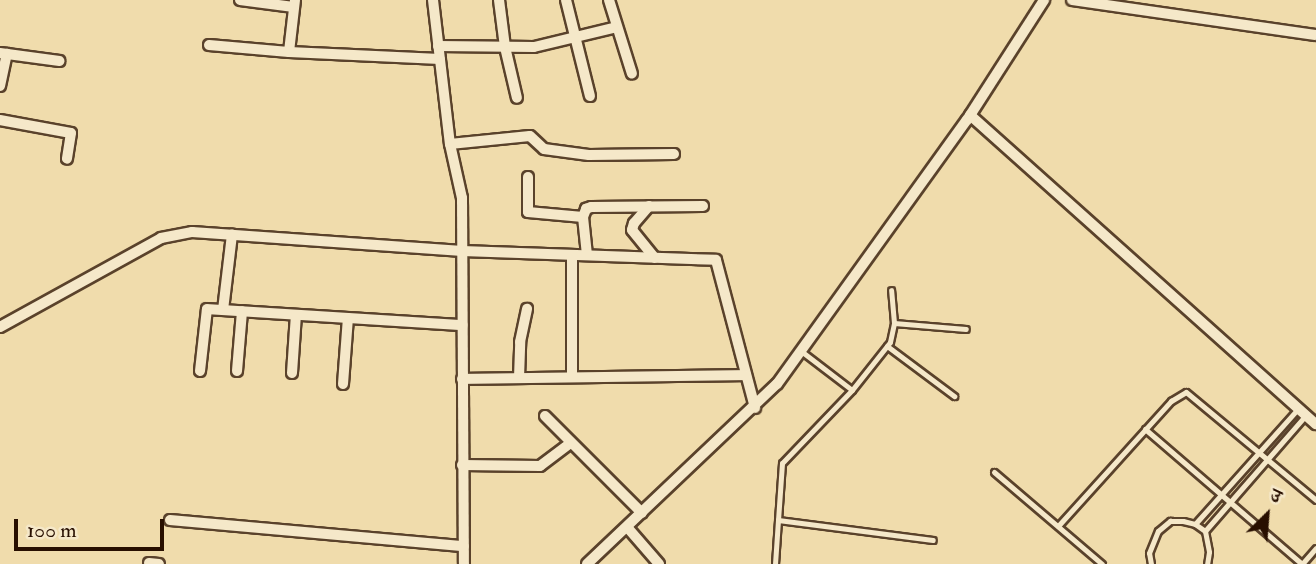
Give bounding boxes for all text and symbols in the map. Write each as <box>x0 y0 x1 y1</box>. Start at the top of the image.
north arrow <box>1232 480 1302 550</box>
text: उ <box>1266 483 1285 509</box>
scale bar <box>18 504 168 548</box>
text: 100 m <box>27 517 77 544</box>

